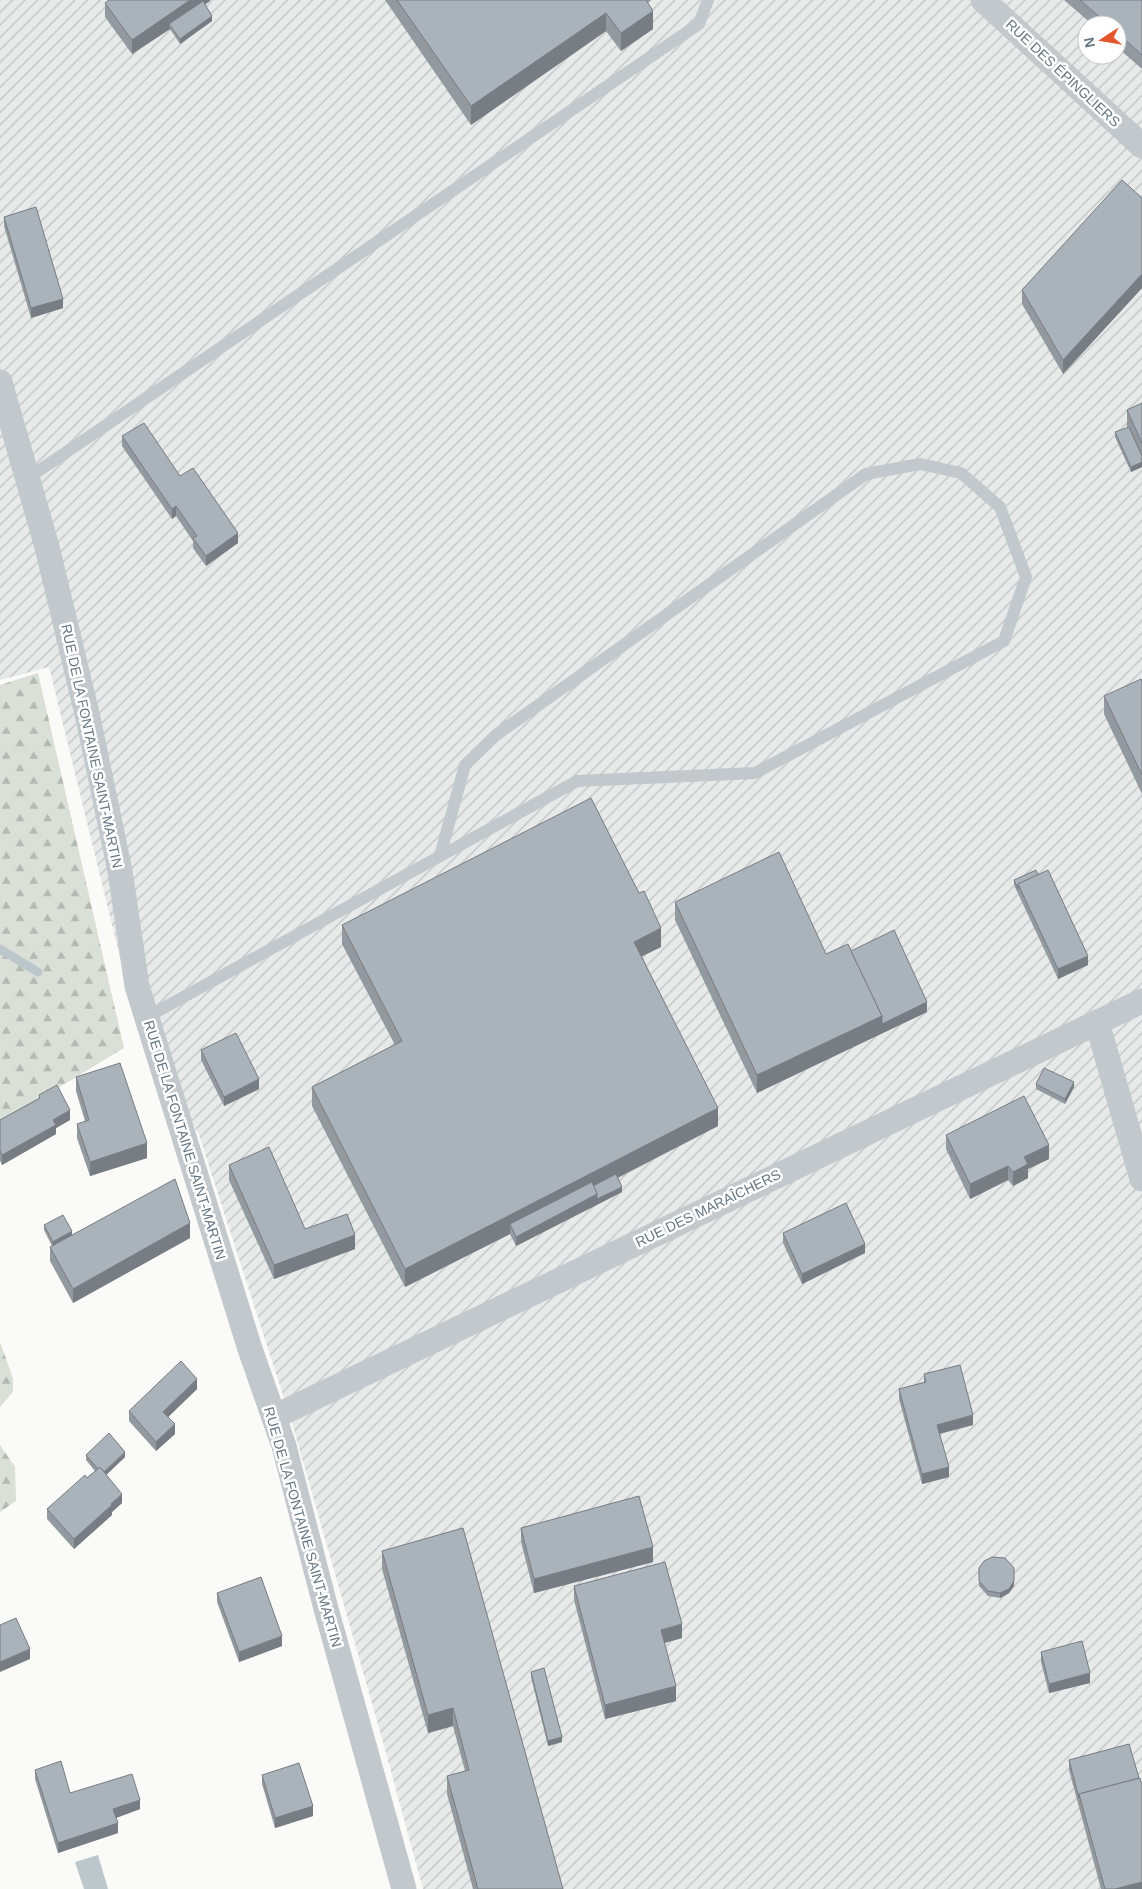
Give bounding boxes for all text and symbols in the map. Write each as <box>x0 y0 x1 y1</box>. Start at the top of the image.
north arrow <box>1077 15 1127 65</box>
street label: RUE DES ÉPINGLIERS <box>1002 16 1124 130</box>
street label: RUE DE LA FONTAINE SAINT-MARTIN <box>58 622 126 870</box>
street label: RUE DE LA FONTAINE SAINT-MARTIN <box>141 1019 229 1261</box>
street label: RUE DES MARAÎCHERS <box>633 1166 783 1250</box>
street label: RUE DE LA FONTAINE SAINT-MARTIN <box>261 1405 345 1649</box>

